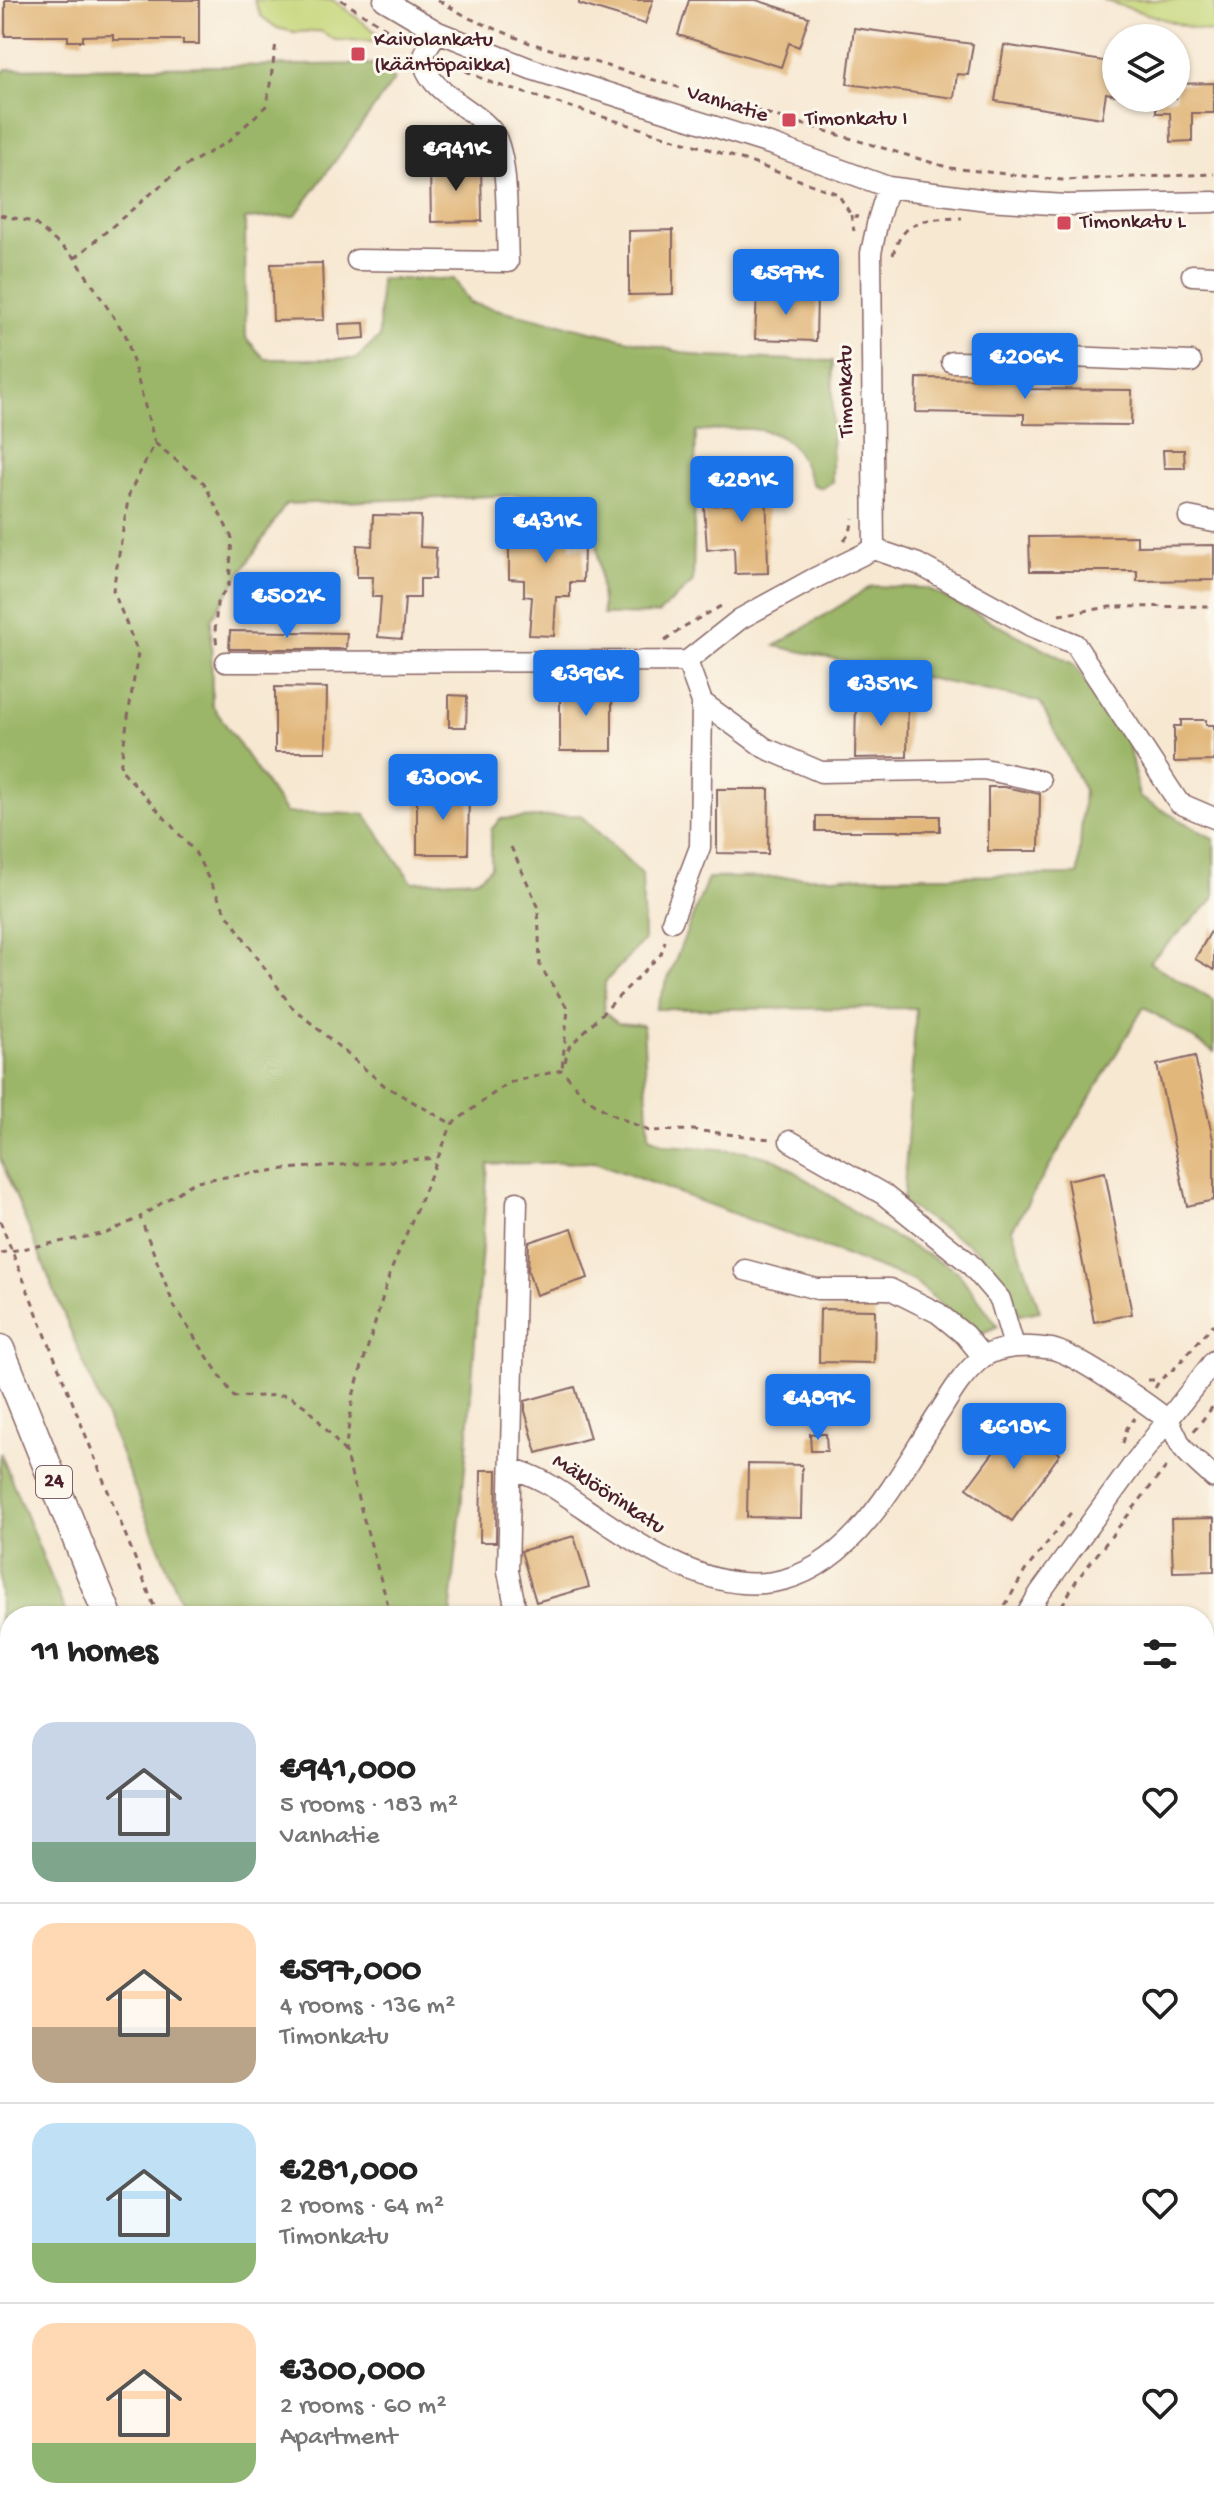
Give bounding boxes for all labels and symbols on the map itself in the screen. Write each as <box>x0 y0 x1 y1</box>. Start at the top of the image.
place label: Kaivolankatu (kääntöpaikka) <box>374 28 511 79</box>
marker: Kaivolankatu (kääntöpaikka) <box>349 45 367 63</box>
street label: Vanhatie <box>682 80 772 130</box>
place label: Timonkatu I <box>803 107 908 133</box>
marker: Timonkatu I <box>780 111 798 129</box>
pin: €941K <box>400 125 512 193</box>
place label: Timonkatu L <box>1078 210 1186 236</box>
marker: Timonkatu L <box>1055 214 1073 232</box>
pin: €597K <box>730 249 842 317</box>
pin: €206K <box>969 333 1081 401</box>
street label: Timonkatu <box>833 345 861 439</box>
pin: €281K <box>686 456 798 524</box>
pin: €431K <box>490 497 602 565</box>
pin: €502K <box>231 572 343 640</box>
pin: €396K <box>530 650 642 718</box>
pin: €351K <box>825 660 937 728</box>
pin: €300K <box>387 754 499 822</box>
pin: €489K <box>762 1374 874 1442</box>
pin: €618K <box>958 1403 1070 1471</box>
street label: Mäklöörinkatu <box>547 1449 669 1541</box>
road number: 24 <box>36 1466 72 1498</box>

